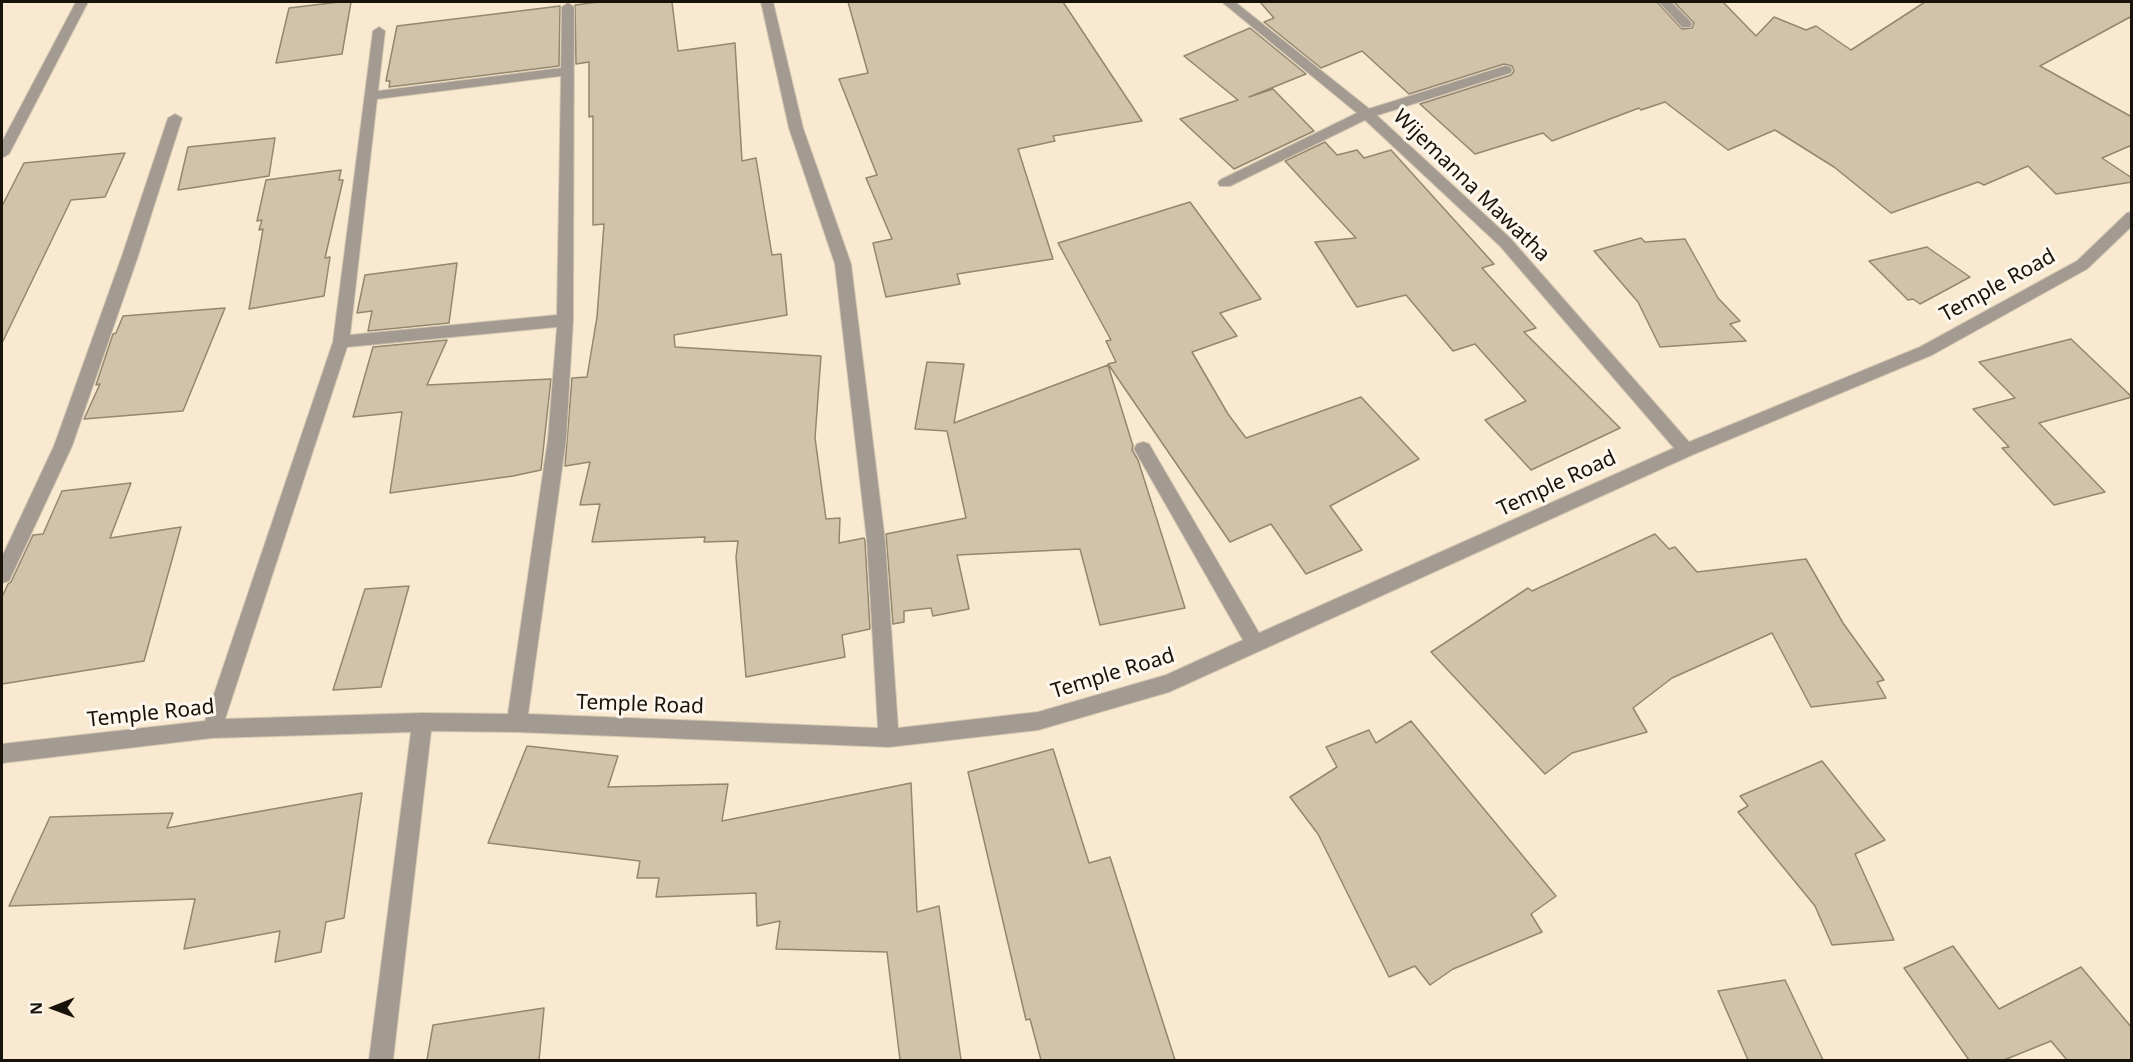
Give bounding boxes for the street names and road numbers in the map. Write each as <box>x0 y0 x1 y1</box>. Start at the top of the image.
street label: Wijemanna Mawatha <box>1387 105 1555 267</box>
street label: Temple Road <box>1936 244 2060 328</box>
street label: Temple Road <box>1494 446 1620 522</box>
street label: Temple Road <box>1048 643 1178 705</box>
street label: Temple Road <box>576 690 704 720</box>
street label: Temple Road <box>86 695 216 733</box>

